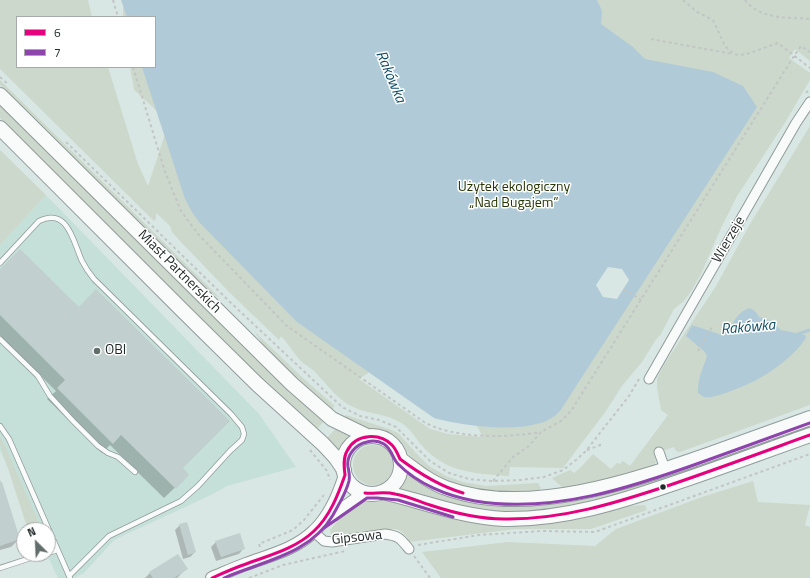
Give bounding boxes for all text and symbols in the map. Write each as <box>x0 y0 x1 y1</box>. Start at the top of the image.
legend <box>16 16 156 68</box>
text: 6 <box>54 23 61 42</box>
text: 7 <box>54 43 61 62</box>
water label: Rakówka <box>371 48 409 106</box>
park label: Użytek ekologiczny „Nad Bugajem” <box>458 180 570 212</box>
street label: Wierzeje <box>709 214 749 266</box>
street label: Miast Partnerskich <box>134 227 224 317</box>
water label: Rakówka <box>720 317 776 339</box>
place label: OBI <box>105 343 126 359</box>
marker: OBI <box>92 346 102 356</box>
unlabelled marker <box>658 482 668 492</box>
north arrow <box>16 522 56 562</box>
text: N <box>25 523 38 541</box>
street label: Gipsowa <box>331 527 383 549</box>

